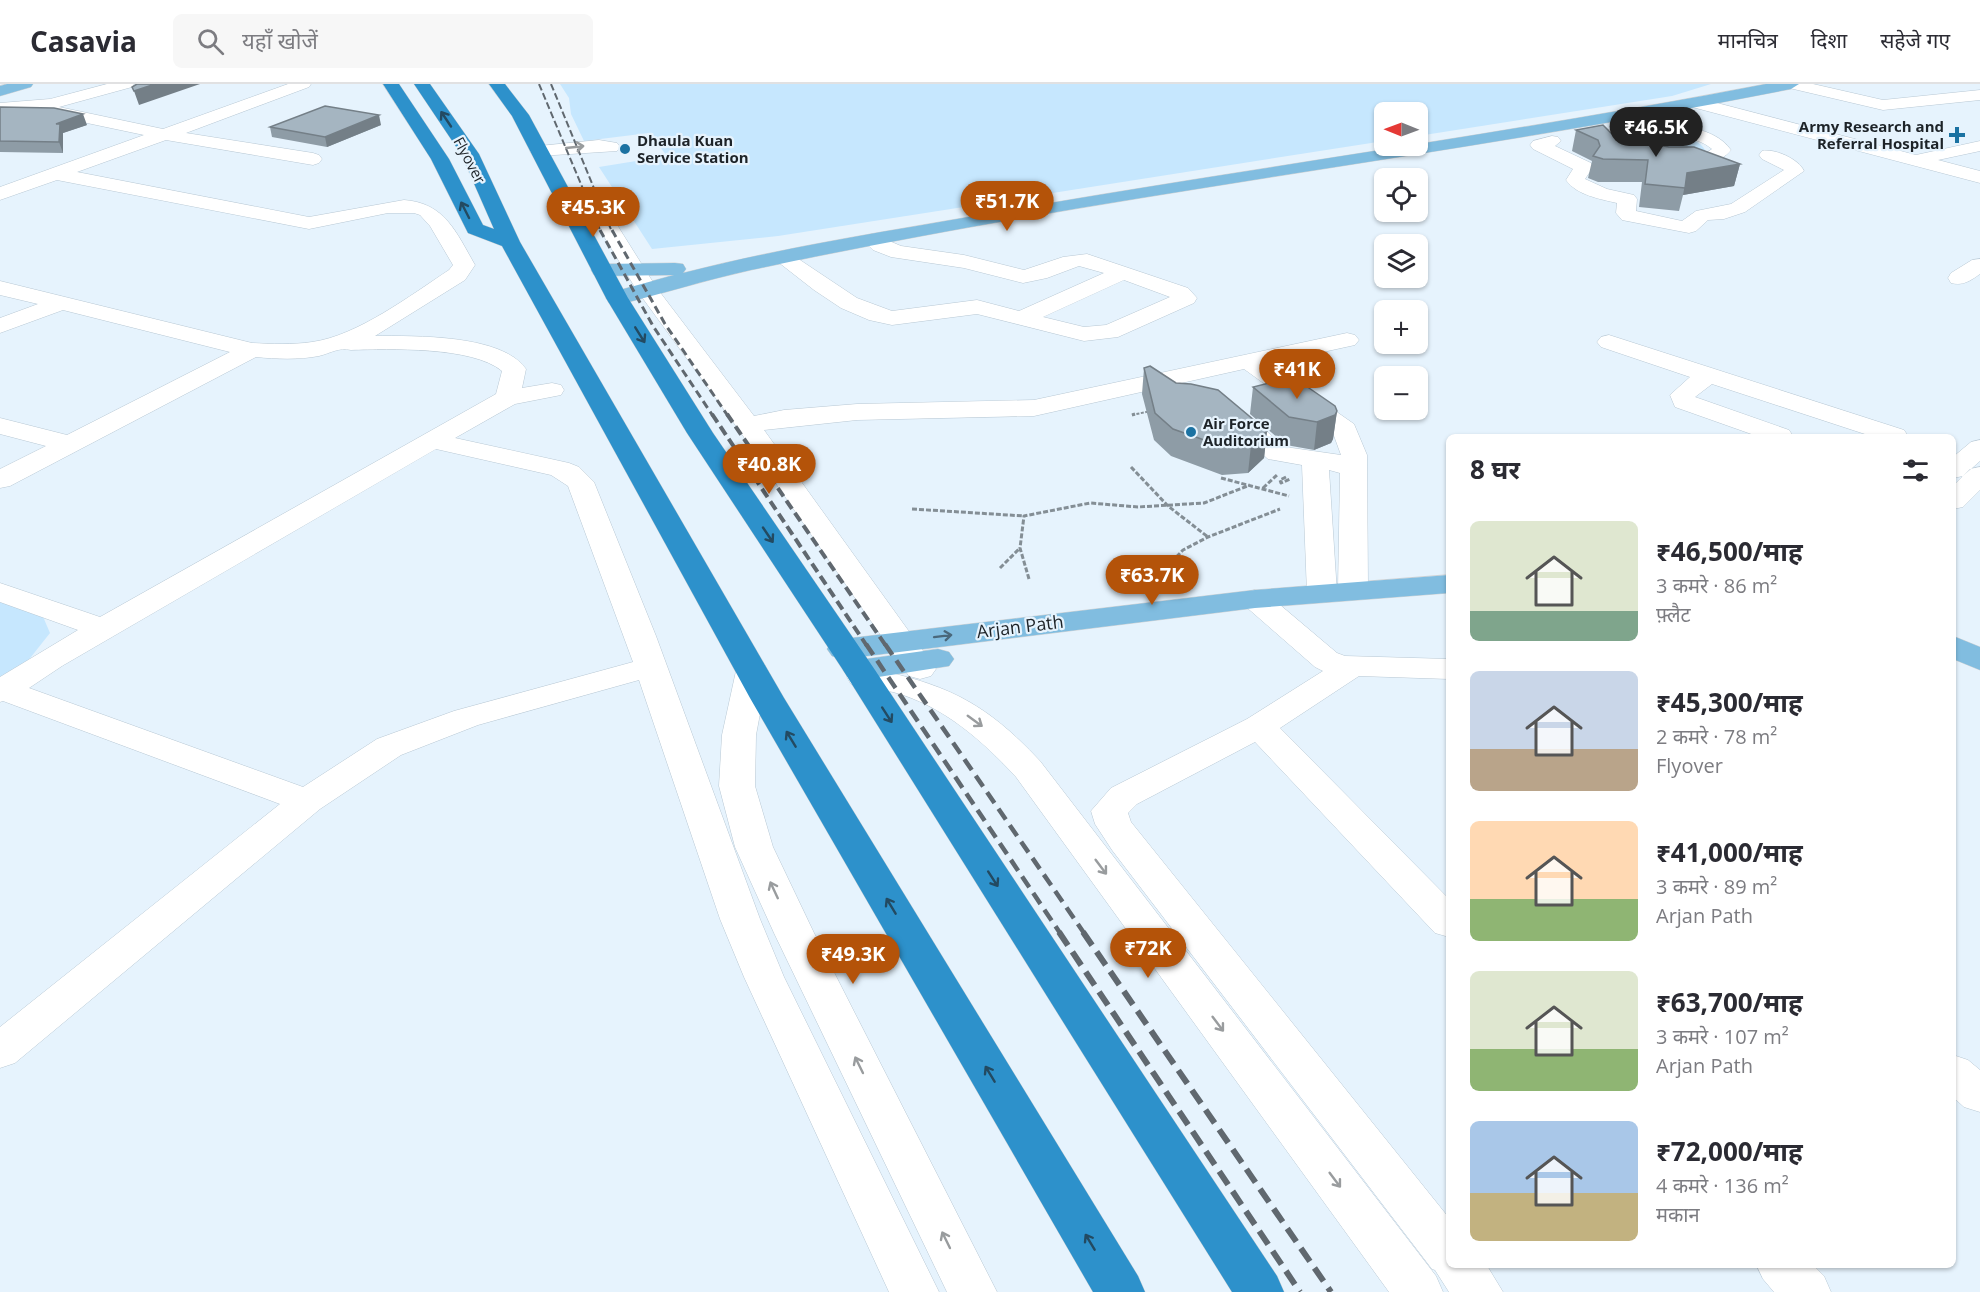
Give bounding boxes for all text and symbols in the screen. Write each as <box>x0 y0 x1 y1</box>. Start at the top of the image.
search box <box>173 14 593 68</box>
text: Casavia <box>30 22 137 60</box>
icon: search <box>194 25 227 58</box>
text: यहाँ खोजें <box>242 25 318 55</box>
text: मानचित्र <box>1718 26 1778 54</box>
text: दिशा <box>1811 26 1847 54</box>
text: सहेजे गए <box>1880 26 1950 54</box>
north arrow <box>1374 102 1428 156</box>
map controls <box>1374 102 1428 420</box>
pin: ₹46.5K <box>1607 107 1705 158</box>
one-way arrow <box>440 111 452 127</box>
text: ₹46.5K <box>1624 113 1688 140</box>
place label: Army Research and Referral Hospital <box>1799 116 1944 153</box>
marker: Army Research and Referral Hospital <box>1948 126 1966 144</box>
place label: Dhaula Kuan Service Station <box>637 130 749 167</box>
street label: Flyover <box>449 133 491 187</box>
one-way arrow <box>565 141 585 152</box>
marker: Dhaula Kuan Service Station <box>618 142 632 156</box>
button: locate <box>1374 168 1428 222</box>
pin: ₹51.7K <box>958 181 1056 232</box>
pin: ₹45.3K <box>544 187 642 238</box>
text: ₹51.7K <box>975 187 1039 214</box>
text: ₹45.3K <box>561 193 625 220</box>
one-way arrow <box>459 201 471 219</box>
button: layers <box>1374 234 1428 288</box>
button: + <box>1374 300 1428 354</box>
one-way arrow <box>634 326 646 343</box>
pin: ₹41K <box>1261 349 1333 400</box>
text: ₹41K <box>1273 355 1321 382</box>
button: − <box>1374 366 1428 420</box>
place label: Air Force Auditorium <box>1203 413 1289 450</box>
marker: Air Force Auditorium <box>1184 425 1198 439</box>
pin: ₹40.8K <box>720 444 818 495</box>
text: ₹40.8K <box>737 450 801 477</box>
text: 8 घर <box>1470 451 1520 487</box>
icon: filters <box>1899 454 1932 487</box>
one-way arrow <box>762 526 774 542</box>
text: ₹46,500/माह <box>1656 533 1803 569</box>
icon: home <box>1518 545 1590 617</box>
pin: ₹63.7K <box>1103 555 1201 606</box>
text: ₹63.7K <box>1120 561 1184 588</box>
text: 3 कमरे · 86 m² <box>1656 572 1777 599</box>
text: फ़्लैट <box>1656 601 1691 628</box>
street label: Arjan Path <box>975 609 1065 643</box>
one-way arrow <box>932 630 952 641</box>
text: ₹45,300/माह <box>1656 684 1803 720</box>
icon: home <box>1518 695 1590 767</box>
one-way arrow <box>881 706 894 723</box>
one-way arrow <box>966 715 982 727</box>
text: 2 कमरे · 78 m² <box>1656 723 1777 750</box>
one-way arrow <box>785 731 797 748</box>
text: Flyover <box>1656 752 1723 779</box>
text: ₹41,000/माह <box>1656 834 1803 870</box>
icon: home <box>1518 845 1590 917</box>
one-way arrow <box>1095 859 1108 875</box>
one-way arrow <box>987 870 999 886</box>
text: 3 कमरे · 89 m² <box>1656 873 1777 900</box>
one-way arrow <box>767 881 779 899</box>
one-way arrow <box>884 898 896 915</box>
text: Arjan Path <box>1656 902 1753 929</box>
pin: ₹72K <box>1112 928 1184 979</box>
pin: ₹49.3K <box>804 934 902 985</box>
text: ₹72K <box>1124 934 1172 961</box>
text: ₹49.3K <box>821 940 885 967</box>
text: ₹63,700/माह <box>1656 984 1803 1020</box>
icon: home <box>1518 995 1590 1067</box>
one-way arrow <box>1212 1015 1224 1031</box>
text: 3 कमरे · 107 m² <box>1656 1023 1789 1050</box>
text: Arjan Path <box>1656 1052 1753 1079</box>
one-way arrow <box>853 1056 865 1074</box>
one-way arrow <box>984 1066 996 1083</box>
text: ₹72,000/माह <box>1656 1133 1803 1169</box>
icon: home <box>1518 1145 1590 1217</box>
one-way arrow <box>1328 1171 1341 1187</box>
text: 4 कमरे · 136 m² <box>1656 1172 1789 1199</box>
text: मकान <box>1656 1201 1700 1228</box>
one-way arrow <box>940 1231 951 1249</box>
one-way arrow <box>1083 1234 1095 1251</box>

